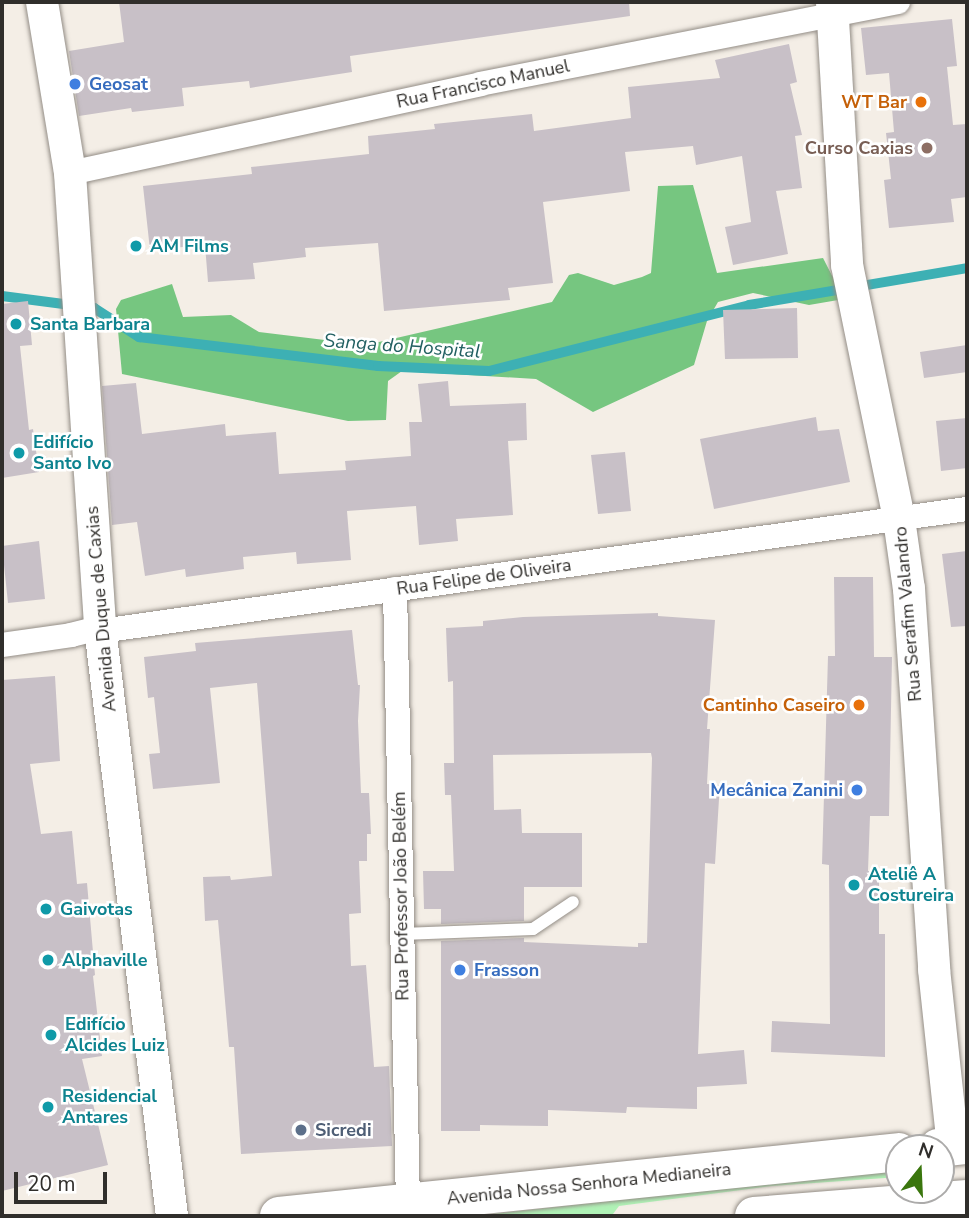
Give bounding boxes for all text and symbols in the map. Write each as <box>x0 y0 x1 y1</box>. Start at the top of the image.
street label: Rua Francisco Manuel <box>395 55 571 113</box>
place label: Geosat <box>89 73 148 95</box>
marker: Geosat <box>67 76 83 92</box>
place label: WT Bar <box>841 91 907 113</box>
marker: WT Bar <box>913 94 929 110</box>
place label: Curso Caxias <box>805 137 913 159</box>
marker: Curso Caxias <box>919 140 935 156</box>
place label: AM Films <box>150 235 229 257</box>
marker: AM Films <box>128 238 144 254</box>
place label: Santa Barbara <box>30 313 150 335</box>
marker: Santa Barbara <box>8 316 24 332</box>
water label: Sanga do Hospital <box>323 330 481 364</box>
place label: Edifício Santo Ivo <box>33 432 112 474</box>
marker: Edifício Santo Ivo <box>11 445 27 461</box>
street label: Avenida Duque de Caxias <box>81 505 121 713</box>
street label: Rua Serafim Valandro <box>890 526 926 702</box>
street label: Rua Felipe de Oliveira <box>395 554 573 600</box>
place label: Cantinho Caseiro <box>703 694 845 716</box>
marker: Cantinho Caseiro <box>851 697 867 713</box>
place label: Mecânica Zanini <box>710 779 843 801</box>
marker: Mecânica Zanini <box>849 782 865 798</box>
street label: Rua Professor João Belém <box>388 791 414 1001</box>
place label: Ateliê A Costureira <box>868 864 954 906</box>
marker: Ateliê A Costureira <box>846 877 862 893</box>
place label: Gaivotas <box>60 898 133 920</box>
marker: Gaivotas <box>38 901 54 917</box>
place label: Alphaville <box>62 949 147 971</box>
marker: Alphaville <box>40 952 56 968</box>
place label: Frasson <box>474 959 539 981</box>
marker: Frasson <box>452 962 468 978</box>
place label: Edifício Alcides Luiz <box>65 1014 165 1056</box>
marker: Edifício Alcides Luiz <box>43 1027 59 1043</box>
place label: Residencial Antares <box>62 1086 157 1128</box>
marker: Residencial Antares <box>40 1099 56 1115</box>
place label: Sicredi <box>315 1119 372 1141</box>
marker: Sicredi <box>293 1122 309 1138</box>
north arrow <box>885 1134 955 1204</box>
text: N <box>915 1136 937 1165</box>
scale bar <box>18 1158 110 1202</box>
street label: Avenida Nossa Senhora Medianeira <box>446 1158 732 1210</box>
text: 20 m <box>27 1170 76 1198</box>

